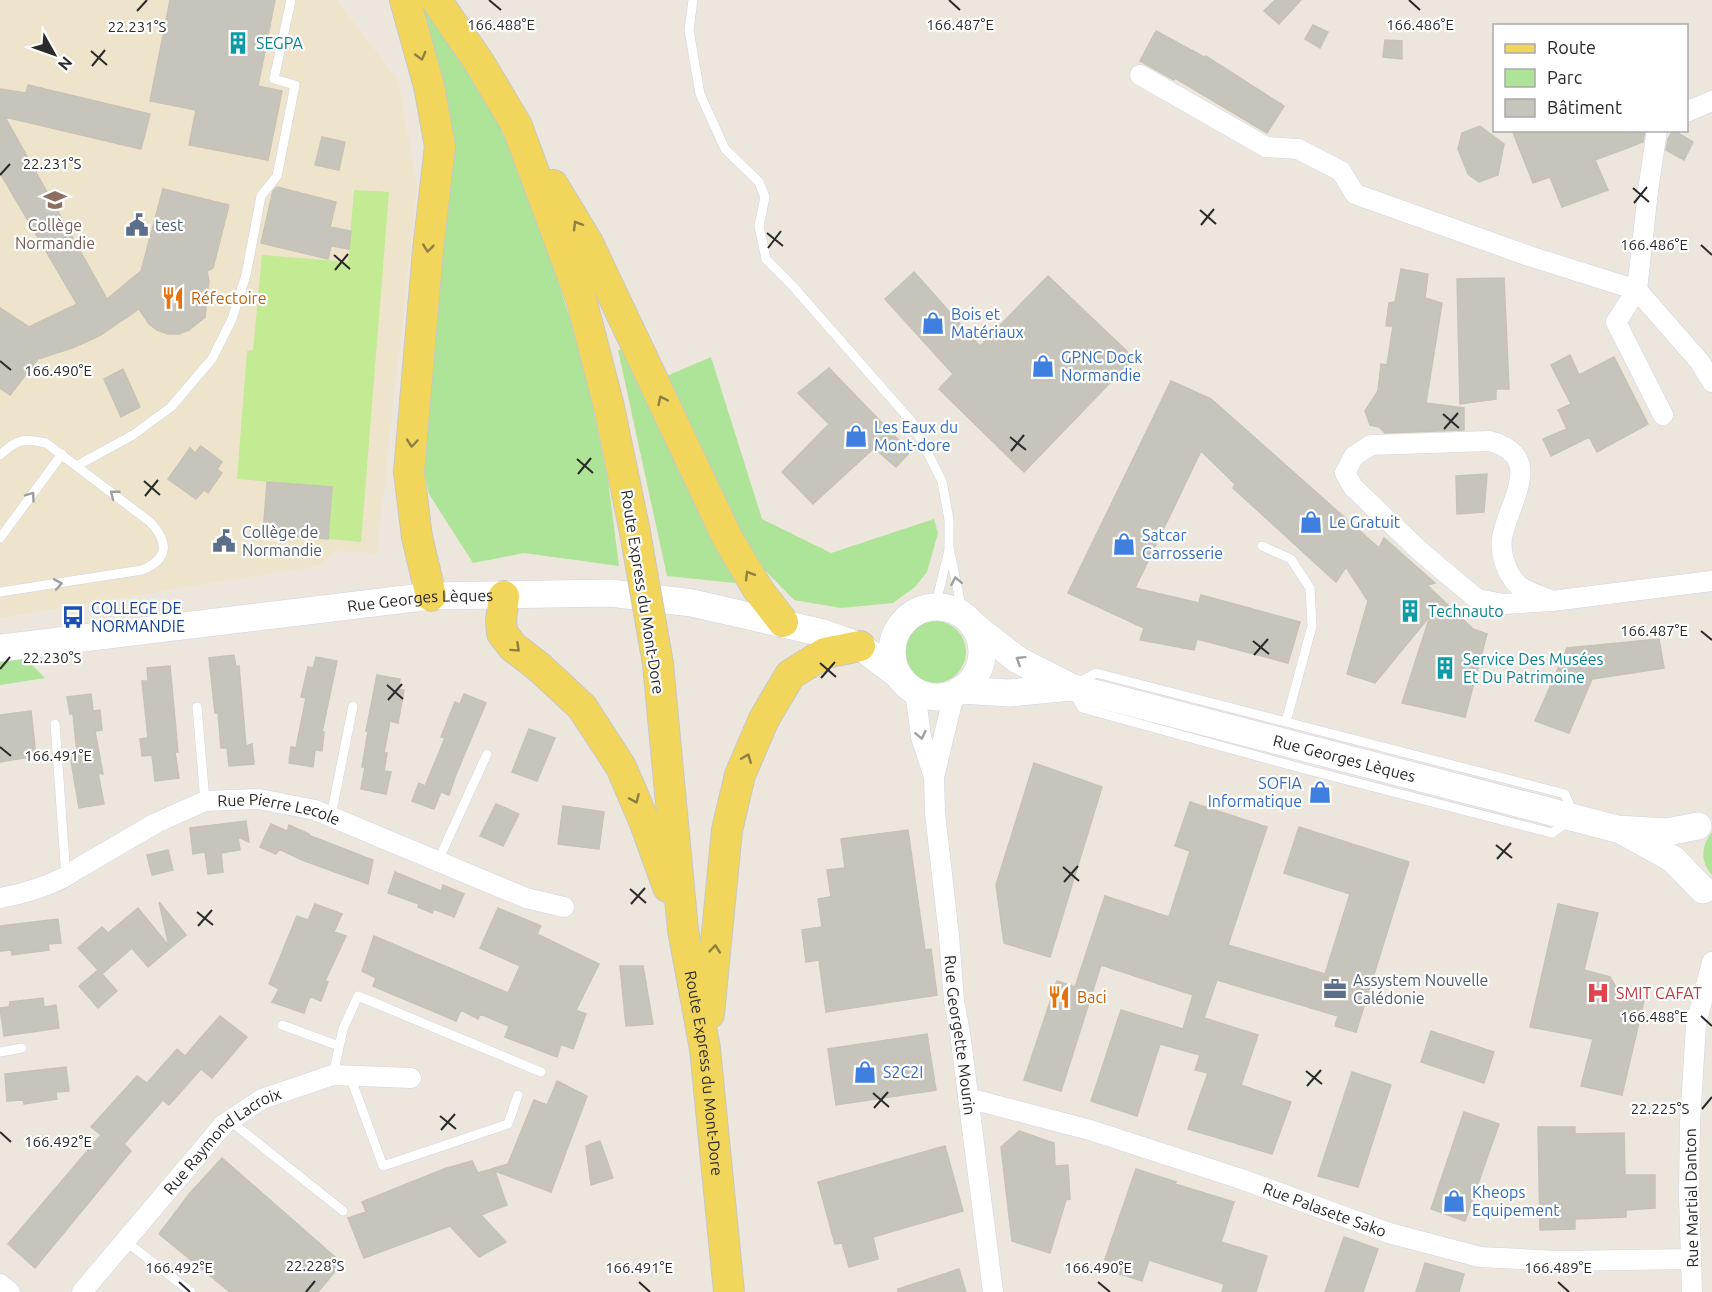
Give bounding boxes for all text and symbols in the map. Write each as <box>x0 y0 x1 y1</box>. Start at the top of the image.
text: 166.488°E <box>467 16 535 33</box>
text: 166.487°E <box>926 16 994 33</box>
text: 166.486°E <box>1386 16 1454 33</box>
text: 22.231°S <box>108 18 166 35</box>
north arrow <box>24 24 84 84</box>
legend <box>1493 24 1688 132</box>
building icon: SEGPA <box>225 30 251 56</box>
place label: SEGPA <box>256 34 304 52</box>
text: Route <box>1547 37 1596 57</box>
one-way arrow <box>414 50 426 61</box>
text: N <box>55 53 76 74</box>
text: Parc <box>1547 67 1582 87</box>
text: Bâtiment <box>1547 97 1622 117</box>
text: 22.231°S <box>23 155 81 172</box>
school or university icon: Collège Normandie <box>42 187 68 213</box>
public building icon: test <box>124 212 150 238</box>
place label: Collège Normandie <box>15 216 95 252</box>
place label: test <box>155 216 184 234</box>
one-way arrow <box>573 221 584 231</box>
text: 166.486°E <box>1620 236 1688 253</box>
one-way arrow <box>422 244 435 253</box>
restaurant icon: Réfectoire <box>160 285 186 311</box>
place label: Réfectoire <box>191 289 267 307</box>
place label: Bois et Matériaux <box>951 305 1024 341</box>
shop icon: Bois et Matériaux <box>920 310 946 336</box>
place label: GPNC Dock Normandie <box>1061 348 1142 384</box>
shop icon: GPNC Dock Normandie <box>1030 353 1056 379</box>
text: 166.490°E <box>24 362 92 379</box>
one-way arrow <box>658 396 670 407</box>
place label: Les Eaux du Mont-dore <box>874 418 958 454</box>
shop icon: Les Eaux du Mont-dore <box>843 423 869 449</box>
one-way arrow <box>406 438 419 447</box>
street label: Route Express du Mont-Dore <box>618 488 668 696</box>
one-way arrow <box>24 491 35 502</box>
one-way arrow <box>110 491 121 502</box>
shop icon: Le Gratuit <box>1298 509 1324 535</box>
place label: Le Gratuit <box>1329 513 1401 531</box>
place label: Collège de Normandie <box>242 523 322 559</box>
place label: Satcar Carrosserie <box>1142 526 1223 562</box>
public building icon: Collège de Normandie <box>211 528 237 554</box>
shop icon: Satcar Carrosserie <box>1111 531 1137 557</box>
one-way arrow <box>744 571 756 581</box>
one-way arrow <box>950 577 963 587</box>
one-way arrow <box>53 579 63 591</box>
street label: Rue Georges Lèques <box>346 586 493 615</box>
building icon: Technauto <box>1397 598 1423 624</box>
place label: COLLEGE DE NORMANDIE <box>91 599 185 635</box>
place label: Technauto <box>1428 602 1504 620</box>
bus stop icon: COLLEGE DE NORMANDIE <box>60 604 86 630</box>
text: 166.487°E <box>1620 622 1688 639</box>
one-way arrow <box>509 641 520 652</box>
text: 22.230°S <box>23 649 81 666</box>
place label: Service Des Musées Et Du Patrimoine <box>1463 650 1604 686</box>
one-way arrow <box>1016 655 1026 667</box>
building icon: Service Des Musées Et Du Patrimoine <box>1432 655 1458 681</box>
one-way arrow <box>914 729 927 739</box>
street label: Rue Georges Lèques <box>1271 731 1418 785</box>
text: 166.491°E <box>24 747 92 764</box>
one-way arrow <box>740 753 752 764</box>
place label: SOFIA Informatique <box>1208 774 1303 810</box>
shop icon: SOFIA Informatique <box>1307 779 1333 805</box>
street label: Rue Pierre Lecole <box>217 790 343 829</box>
one-way arrow <box>628 793 640 804</box>
one-way arrow <box>708 945 721 954</box>
street label: Rue Georgette Mourin <box>942 954 979 1116</box>
street label: Route Express du Mont-Dore <box>682 969 726 1177</box>
place label: Assystem Nouvelle Calédonie <box>1353 971 1488 1007</box>
office icon: Assystem Nouvelle Calédonie <box>1322 976 1348 1002</box>
hospital icon: SMIT CAFAT <box>1585 980 1611 1006</box>
restaurant icon: Baci <box>1046 984 1072 1010</box>
place label: SMIT CAFAT <box>1616 984 1702 1002</box>
place label: Baci <box>1077 988 1107 1006</box>
text: 166.488°E <box>1620 1008 1688 1025</box>
shop icon: S2C2I <box>852 1059 878 1085</box>
place label: S2C2I <box>883 1063 923 1081</box>
street label: Rue Raymond Lacroix <box>160 1084 283 1198</box>
text: 22.225°S <box>1631 1100 1689 1117</box>
street label: Rue Martial Danton <box>1681 1128 1701 1268</box>
text: 166.492°E <box>24 1133 92 1150</box>
street label: Rue Palasete Sako <box>1261 1179 1389 1240</box>
place label: Kheops Equipement <box>1472 1183 1560 1219</box>
shop icon: Kheops Equipement <box>1441 1188 1467 1214</box>
text: 22.228°S <box>286 1257 344 1274</box>
text: 166.492°E <box>145 1259 213 1276</box>
text: 166.491°E <box>605 1259 673 1276</box>
text: 166.490°E <box>1064 1259 1132 1276</box>
text: 166.489°E <box>1524 1259 1592 1276</box>

